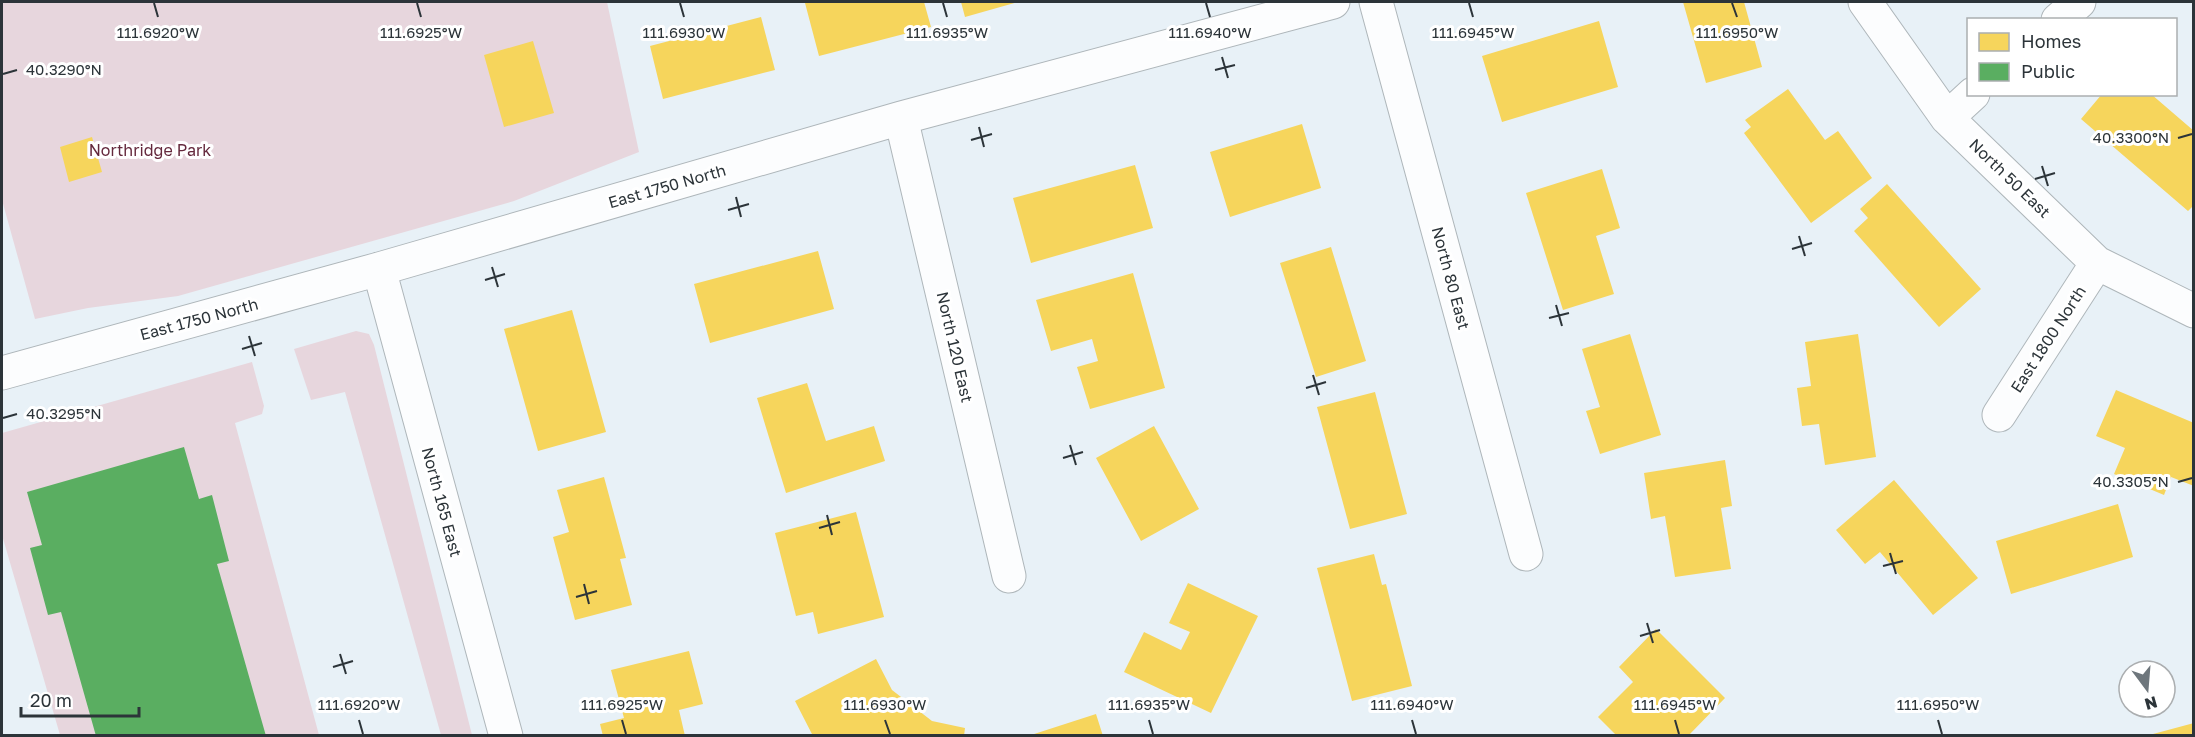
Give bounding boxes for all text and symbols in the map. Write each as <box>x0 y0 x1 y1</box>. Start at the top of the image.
legend <box>1967 18 2177 96</box>
text: 111.6920°W <box>117 23 199 41</box>
text: 111.6925°W <box>380 23 462 41</box>
text: 111.6930°W <box>643 23 725 41</box>
text: 111.6935°W <box>906 23 988 41</box>
text: 111.6940°W <box>1168 23 1252 41</box>
text: 111.6945°W <box>1432 23 1514 41</box>
text: 111.6950°W <box>1696 23 1778 41</box>
text: Homes <box>2021 30 2081 52</box>
text: 40.3290°N <box>26 60 102 78</box>
text: Public <box>2021 60 2075 82</box>
text: 40.3300°N <box>2093 128 2169 146</box>
street label: North 50 East <box>1965 134 2055 222</box>
park label: Northridge Park <box>89 140 211 160</box>
street label: East 1750 North <box>606 160 728 212</box>
street label: North 80 East <box>1428 224 1474 332</box>
street label: East 1800 North <box>2006 282 2090 396</box>
street label: North 120 East <box>933 290 977 404</box>
street label: East 1750 North <box>138 294 260 344</box>
text: 40.3295°N <box>26 404 102 422</box>
street label: North 165 East <box>418 445 466 559</box>
text: 40.3305°N <box>2093 472 2169 490</box>
north arrow <box>2117 659 2177 719</box>
scale bar <box>21 680 140 718</box>
text: 20 m <box>30 689 72 711</box>
text: N <box>2143 692 2160 715</box>
text: 111.6920°W <box>318 695 400 713</box>
text: 111.6925°W <box>581 695 663 713</box>
text: 111.6930°W <box>844 695 926 713</box>
text: 111.6935°W <box>1108 695 1190 713</box>
text: 111.6940°W <box>1370 695 1454 713</box>
text: 111.6945°W <box>1634 695 1716 713</box>
text: 111.6950°W <box>1897 695 1979 713</box>

